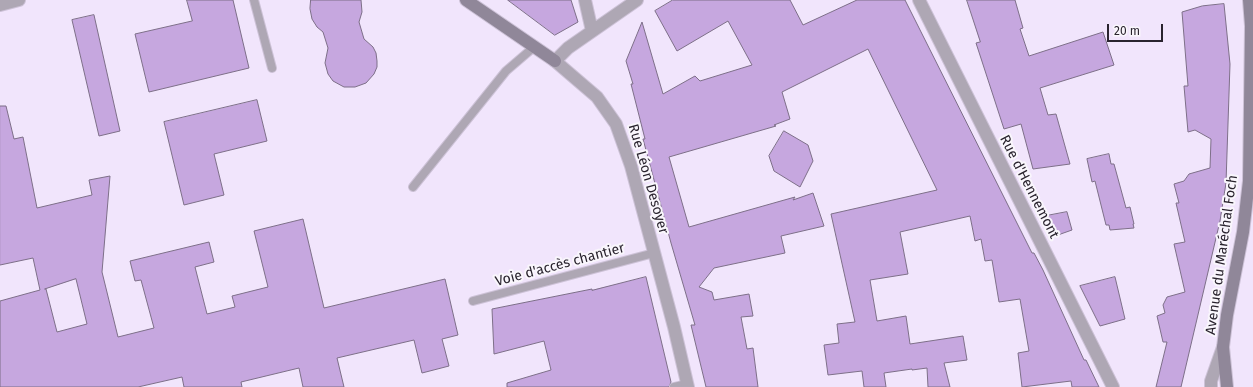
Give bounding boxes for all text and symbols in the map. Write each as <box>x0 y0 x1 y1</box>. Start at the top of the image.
scale bar <box>1109 16 1165 42</box>
text: 20 m <box>1114 24 1140 38</box>
street label: Rue Léon Desoyer <box>624 122 672 236</box>
street label: Rue d'Hennemont <box>996 132 1062 242</box>
street label: Avenue du Maréchal Foch <box>1202 174 1242 336</box>
street label: Voie d'accès chantier <box>493 240 627 290</box>

